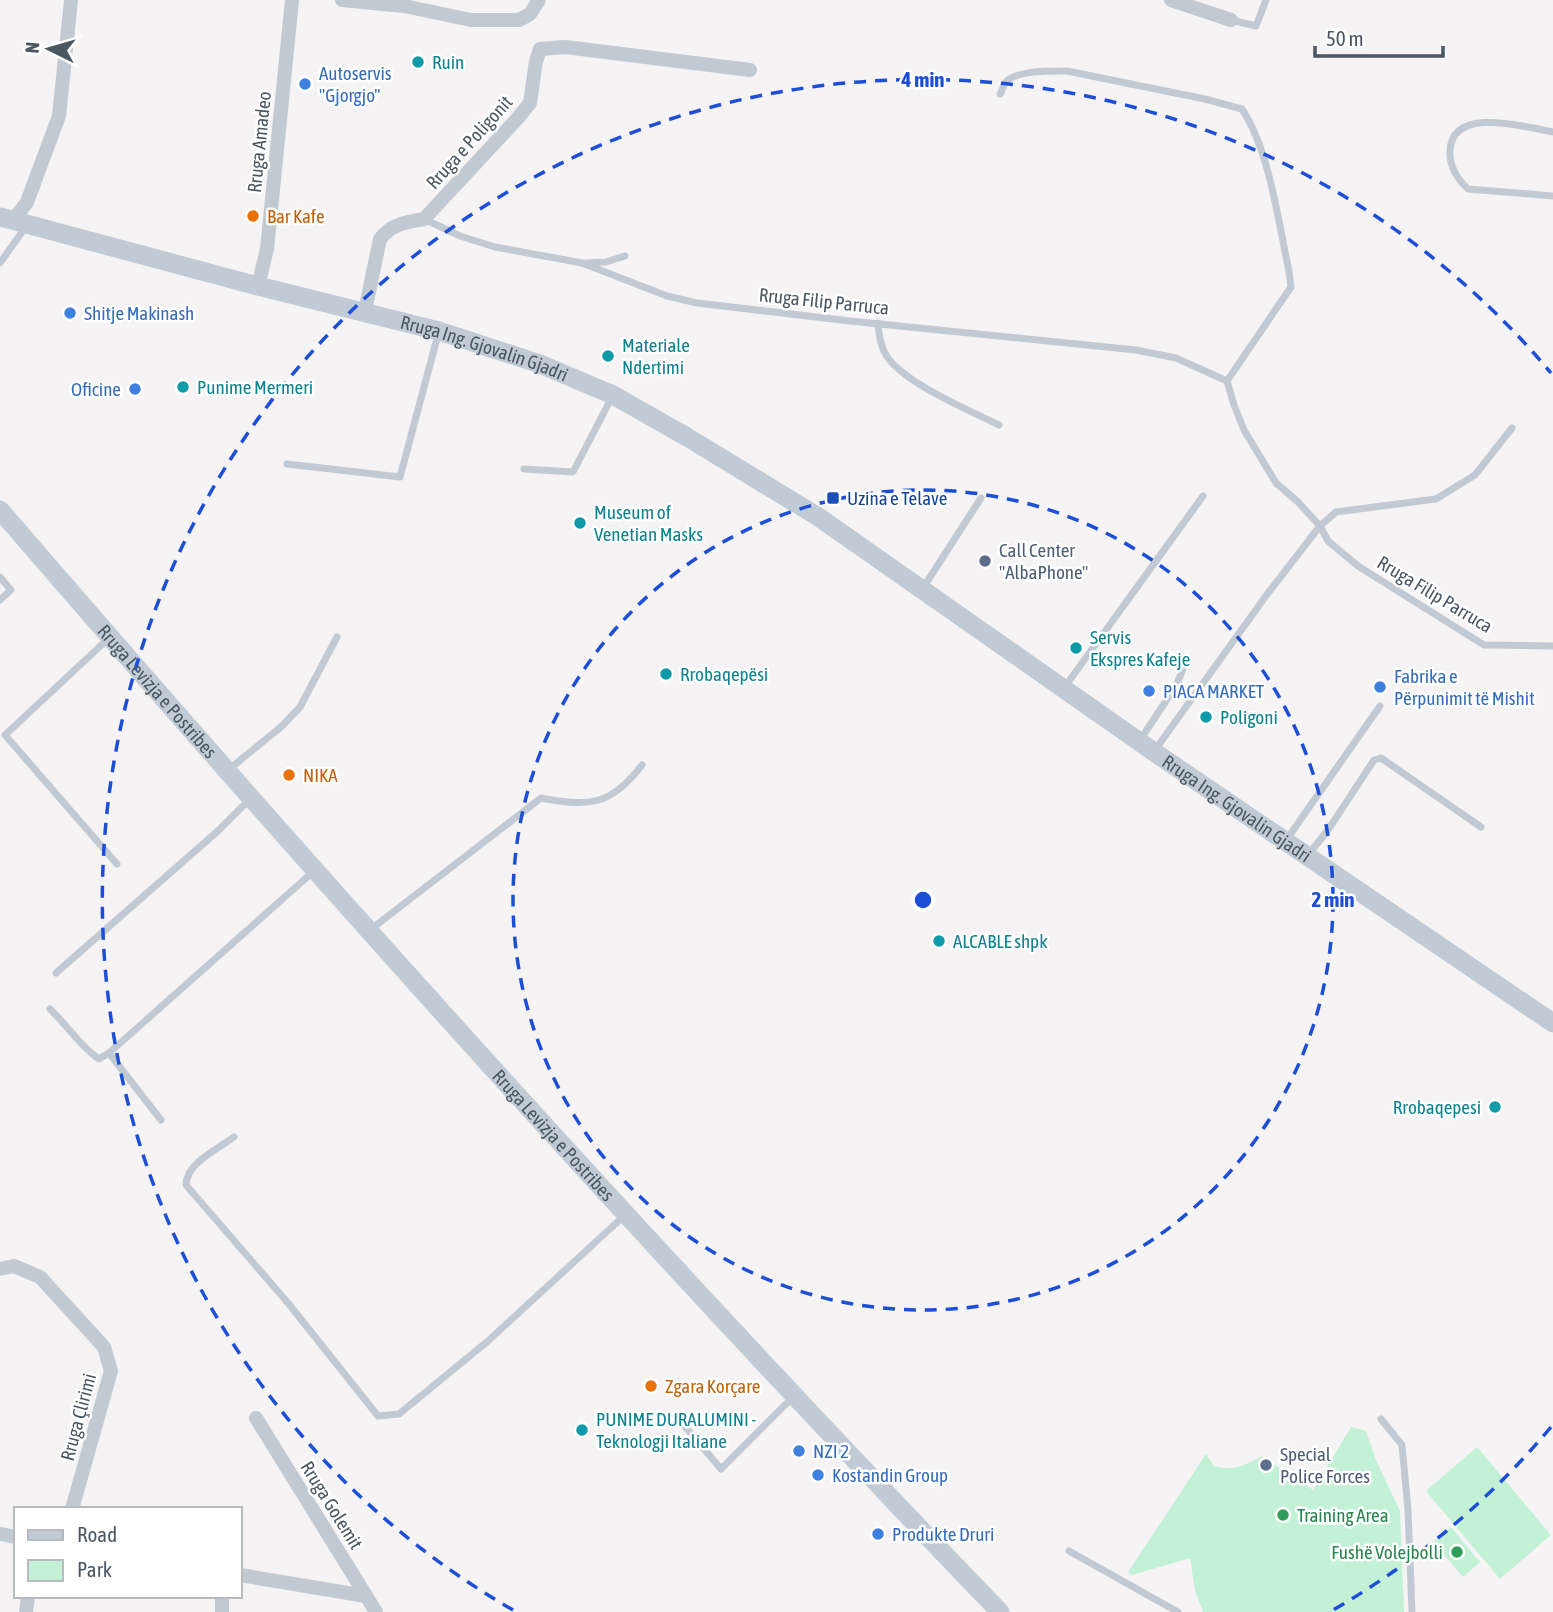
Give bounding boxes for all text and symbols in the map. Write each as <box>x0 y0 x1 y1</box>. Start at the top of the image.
north arrow <box>14 14 84 84</box>
scale bar <box>1315 14 1443 58</box>
text: 50 m <box>1326 26 1364 50</box>
text: N <box>21 41 44 54</box>
place label: Ruin <box>432 51 464 73</box>
marker: Ruin <box>410 54 426 70</box>
place label: Autoservis "Gjorgjo" <box>319 62 392 106</box>
text: 4 min <box>901 67 944 91</box>
marker: Autoservis "Gjorgjo" <box>297 76 313 92</box>
street label: Rruga Amadeo <box>243 90 275 194</box>
street label: Rruga e Poligonit <box>421 91 517 193</box>
place label: Bar Kafe <box>267 205 325 227</box>
marker: Bar Kafe <box>245 208 261 224</box>
street label: Rruga Filip Parruca <box>758 283 890 319</box>
place label: Shitje Makinash <box>84 302 194 324</box>
marker: Shitje Makinash <box>62 305 78 321</box>
street label: Rruga Ing. Gjovalin Gjadri <box>398 311 572 386</box>
place label: Materiale Ndertimi <box>622 334 690 378</box>
marker: Materiale Ndertimi <box>600 348 616 364</box>
place label: Punime Mermeri <box>197 376 313 398</box>
place label: Oficine <box>71 378 121 400</box>
marker: Punime Mermeri <box>175 379 191 395</box>
marker: Oficine <box>127 381 143 397</box>
place label: Uzina e Telave <box>847 487 947 509</box>
marker: Uzina e Telave <box>825 490 841 506</box>
place label: Museum of Venetian Masks <box>594 501 703 545</box>
marker: Museum of Venetian Masks <box>572 515 588 531</box>
place label: Call Center "AlbaPhone" <box>999 539 1088 583</box>
street label: Rruga Filip Parruca <box>1373 551 1497 637</box>
marker: Call Center "AlbaPhone" <box>977 553 993 569</box>
street label: Rruga Levizja e Postribes <box>93 620 222 763</box>
place label: Servis Ekspres Kafeje <box>1090 626 1190 670</box>
marker: Servis Ekspres Kafeje <box>1068 640 1084 656</box>
place label: Rrobaqepësi <box>680 663 768 685</box>
place label: Fabrika e Përpunimit të Mishit <box>1394 665 1535 709</box>
marker: Rrobaqepësi <box>658 666 674 682</box>
marker: Fabrika e Përpunimit të Mishit <box>1372 679 1388 695</box>
place label: PIACA MARKET <box>1163 680 1265 702</box>
marker: PIACA MARKET <box>1141 683 1157 699</box>
place label: Poligoni <box>1220 706 1278 728</box>
marker: Poligoni <box>1198 709 1214 725</box>
street label: Rruga Ing. Gjovalin Gjadri <box>1158 750 1315 867</box>
place label: NIKA <box>303 764 338 786</box>
marker: NIKA <box>281 767 297 783</box>
text: 2 min <box>1312 887 1354 911</box>
centre of rings <box>911 888 935 912</box>
place label: ALCABLE shpk <box>953 930 1048 952</box>
marker: ALCABLE shpk <box>931 933 947 949</box>
street label: Rruga Levizja e Postribes <box>488 1065 619 1206</box>
place label: Rrobaqepesi <box>1393 1096 1481 1118</box>
marker: Rrobaqepesi <box>1487 1099 1503 1115</box>
street label: Rruga Çlirimi <box>56 1371 100 1463</box>
place label: Zgara Korçare <box>665 1375 760 1397</box>
marker: Zgara Korçare <box>643 1378 659 1394</box>
place label: PUNIME DURALUMINI - Teknologji Italiane <box>596 1408 756 1452</box>
marker: PUNIME DURALUMINI - Teknologji Italiane <box>574 1422 590 1438</box>
place label: NZI 2 <box>813 1440 849 1462</box>
marker: NZI 2 <box>791 1443 807 1459</box>
place label: Special Police Forces <box>1280 1443 1370 1487</box>
street label: Rruga Golemit <box>296 1457 368 1553</box>
marker: Special Police Forces <box>1258 1457 1274 1473</box>
place label: Kostandin Group <box>832 1464 948 1486</box>
marker: Kostandin Group <box>810 1467 826 1483</box>
place label: Training Area <box>1297 1504 1389 1526</box>
legend <box>14 1507 242 1598</box>
marker: Training Area <box>1275 1507 1291 1523</box>
text: Road <box>77 1522 117 1546</box>
place label: Produkte Druri <box>892 1523 994 1545</box>
marker: Produkte Druri <box>870 1526 886 1542</box>
place label: Fushë Volejbolli <box>1331 1541 1443 1563</box>
marker: Fushë Volejbolli <box>1449 1544 1465 1560</box>
text: Park <box>77 1557 112 1581</box>

